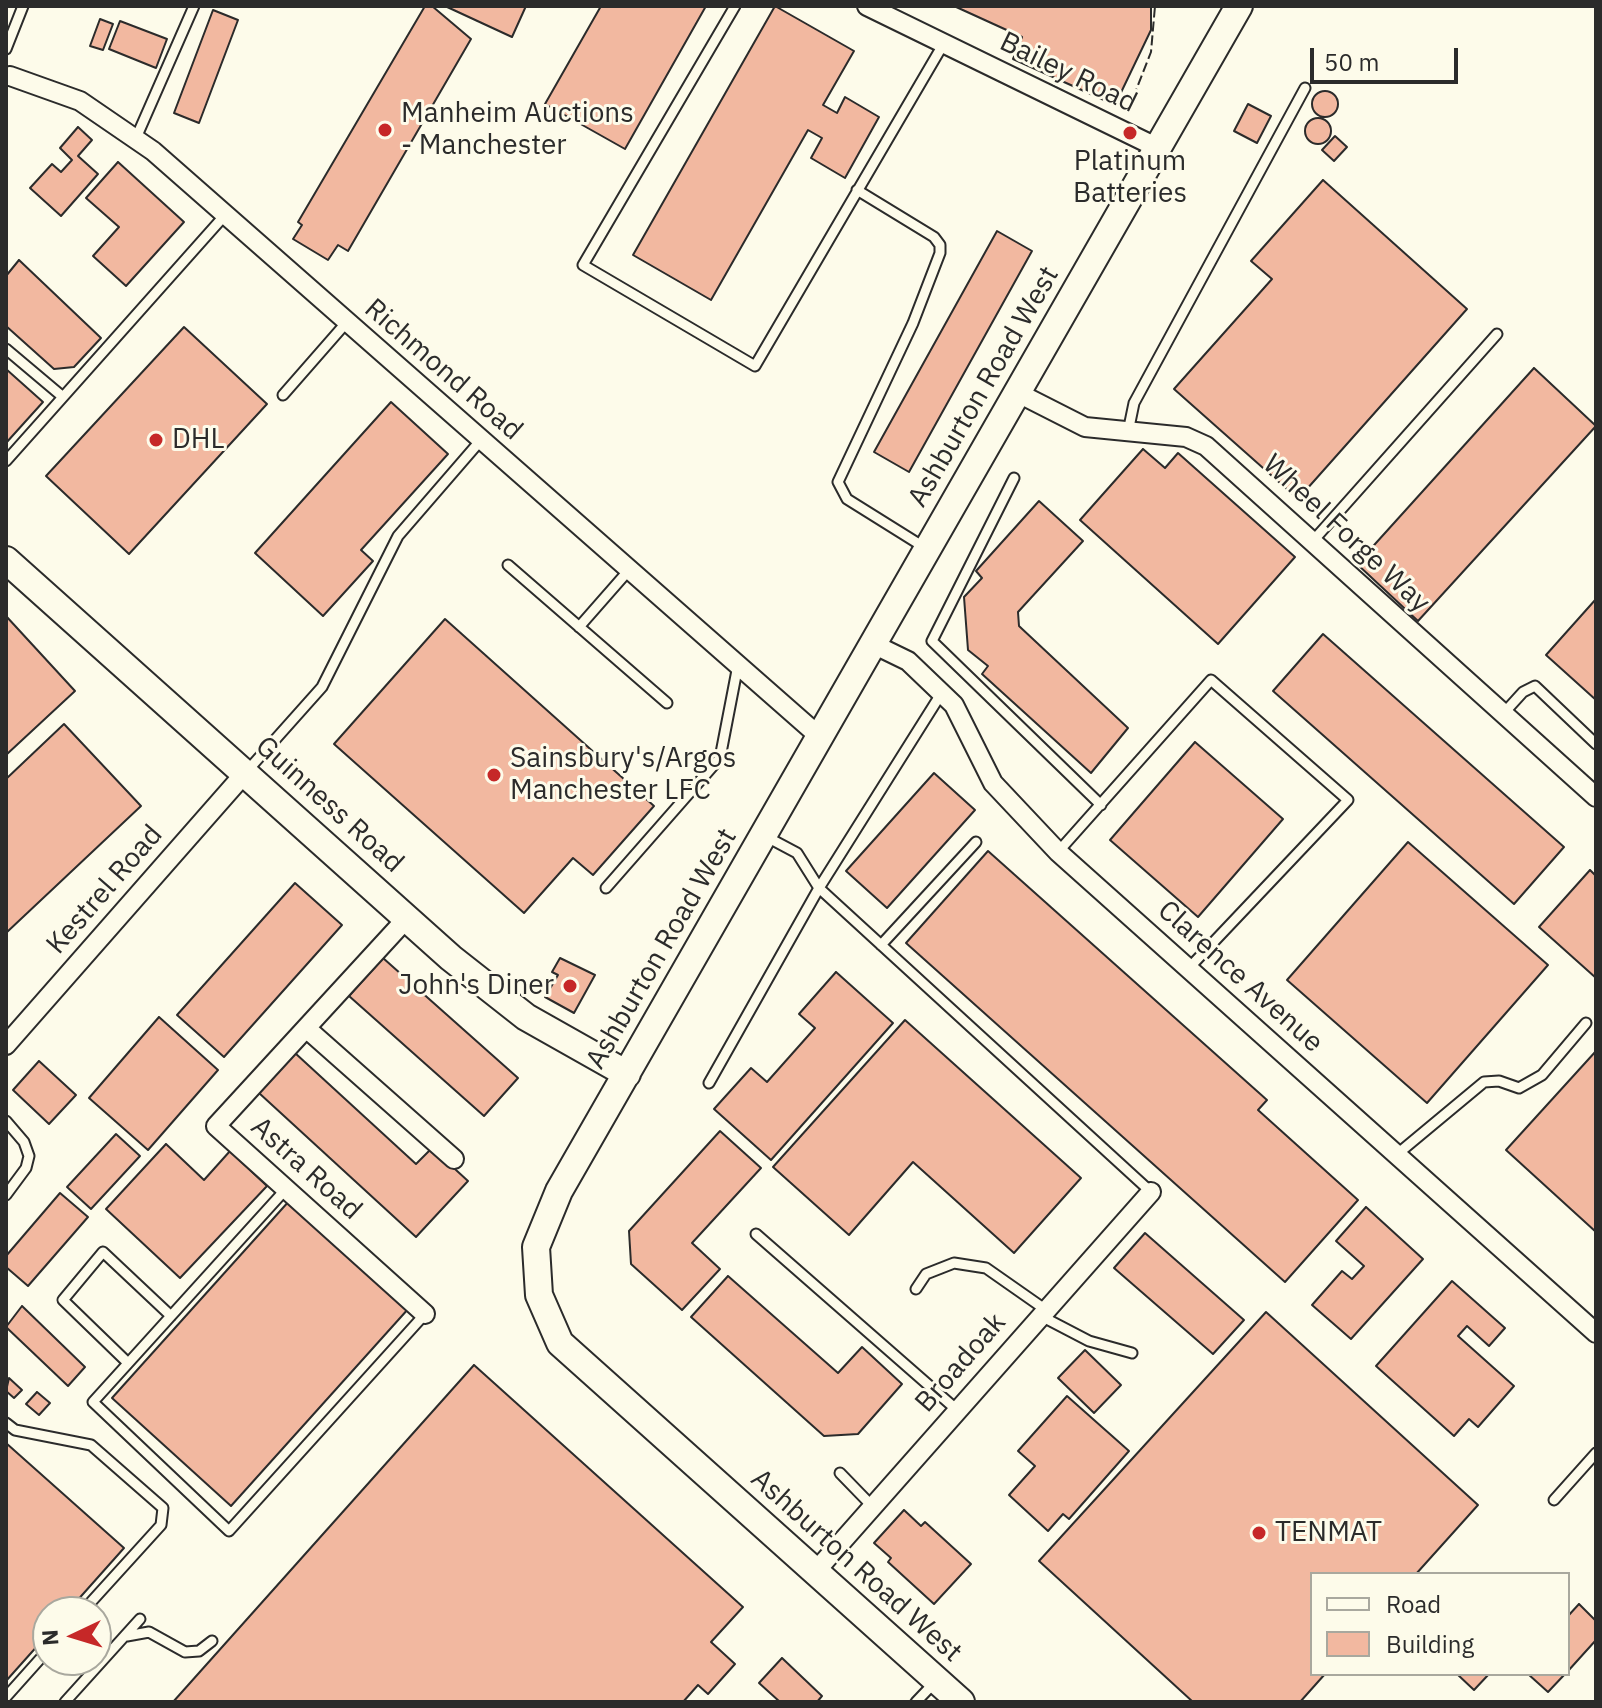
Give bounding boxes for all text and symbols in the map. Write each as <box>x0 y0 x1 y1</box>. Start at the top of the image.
street label: Bailey Road <box>994 25 1142 121</box>
scale bar <box>1314 32 1462 82</box>
text: 50 m <box>1324 46 1379 78</box>
place label: Manheim Auctions - Manchester <box>401 97 634 163</box>
marker: Manheim Auctions - Manchester <box>376 121 394 139</box>
marker: Platinum Batteries <box>1121 124 1139 142</box>
place label: Platinum Batteries <box>1073 145 1187 211</box>
street label: Ashburton Road West <box>901 261 1067 513</box>
street label: Richmond Road <box>357 292 529 448</box>
place label: DHL <box>172 423 225 457</box>
marker: DHL <box>147 431 165 449</box>
street label: Wheel Forge Way <box>1256 448 1436 620</box>
street label: Guinness Road <box>248 730 410 880</box>
place label: Sainsbury's/Argos Manchester LFC <box>510 742 736 808</box>
marker: Sainsbury's/Argos Manchester LFC <box>485 766 503 784</box>
street label: Kestrel Road <box>40 819 170 961</box>
street label: Ashburton Road West <box>579 823 745 1075</box>
street label: Clarence Avenue <box>1150 894 1330 1060</box>
place label: John's Diner <box>398 969 554 1003</box>
marker: John's Diner <box>561 977 579 995</box>
street label: Astra Road <box>244 1111 368 1227</box>
street label: Broadoak <box>909 1306 1013 1420</box>
street label: Ashburton Road West <box>744 1462 968 1670</box>
place label: TENMAT <box>1275 1516 1382 1550</box>
marker: TENMAT <box>1250 1524 1268 1542</box>
legend <box>1310 1572 1570 1676</box>
text: Road <box>1386 1588 1441 1620</box>
north arrow <box>32 1596 112 1676</box>
text: Building <box>1386 1628 1474 1660</box>
text: N <box>35 1629 65 1647</box>

